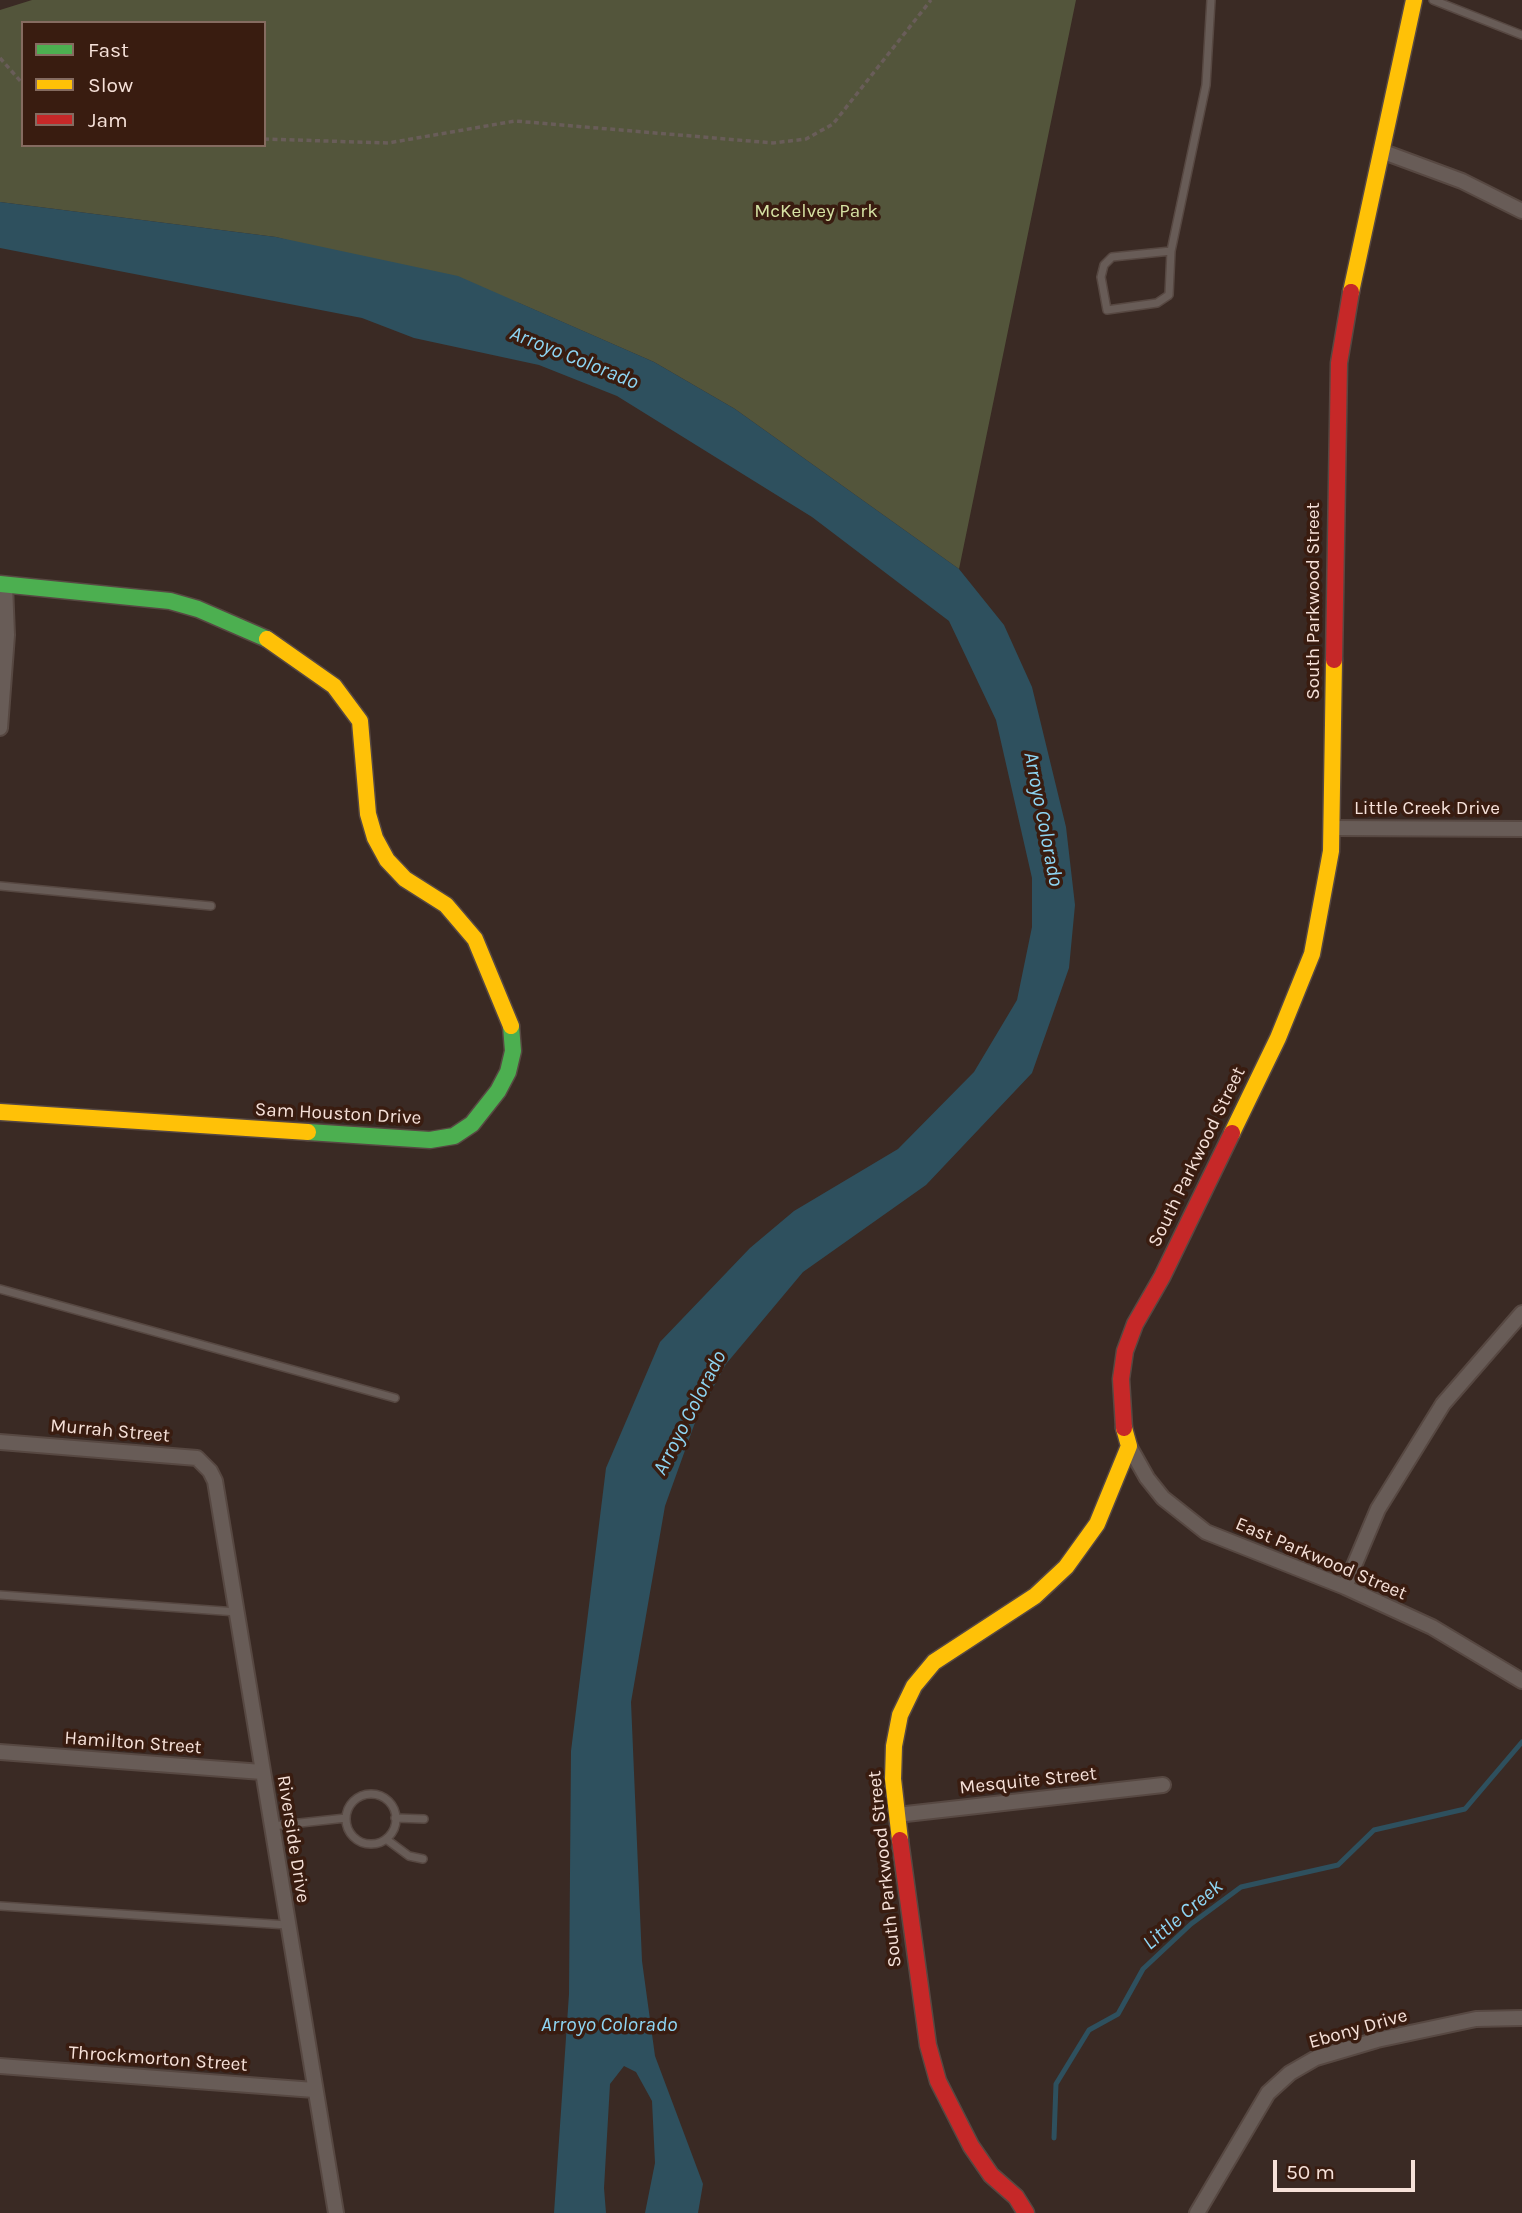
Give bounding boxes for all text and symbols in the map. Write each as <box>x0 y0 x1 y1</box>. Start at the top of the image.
legend <box>21 21 266 147</box>
text: Fast <box>88 38 129 62</box>
text: Slow <box>88 73 133 97</box>
text: Jam <box>88 108 128 132</box>
park label: McKelvey Park <box>754 201 878 223</box>
water label: Arroyo Colorado <box>506 321 642 395</box>
street label: South Parkwood Street <box>1303 502 1325 700</box>
water label: Arroyo Colorado <box>1018 750 1068 888</box>
street label: Little Creek Drive <box>1354 798 1500 820</box>
street label: South Parkwood Street <box>1143 1063 1251 1251</box>
street label: Sam Houston Drive <box>254 1098 422 1130</box>
water label: Arroyo Colorado <box>648 1347 732 1479</box>
street label: Murrah Street <box>49 1414 171 1448</box>
street label: East Parkwood Street <box>1232 1513 1410 1605</box>
street label: Hamilton Street <box>64 1727 202 1759</box>
street label: Mesquite Street <box>958 1762 1098 1800</box>
street label: South Parkwood Street <box>863 1770 907 1968</box>
street label: Riverside Drive <box>272 1774 314 1904</box>
water label: Little Creek <box>1138 1874 1228 1956</box>
street label: Ebony Drive <box>1306 2004 1410 2054</box>
water label: Arroyo Colorado <box>541 2012 677 2038</box>
street label: Throckmorton Street <box>68 2041 248 2077</box>
scale bar <box>1277 2146 1419 2190</box>
text: 50 m <box>1286 2160 1335 2184</box>

